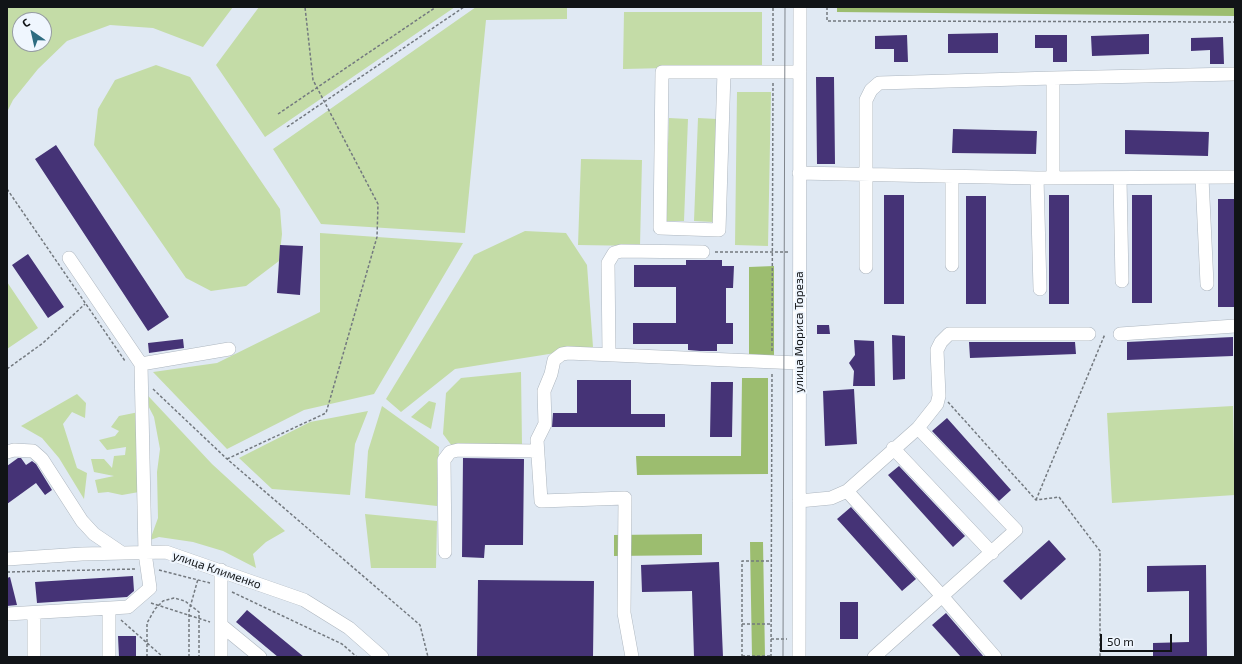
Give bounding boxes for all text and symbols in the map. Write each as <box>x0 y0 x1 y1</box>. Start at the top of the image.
north arrow <box>12 12 52 52</box>
text: С <box>19 15 32 30</box>
street label: улица Мориса Тореза <box>792 271 806 393</box>
street label: улица Клименко <box>171 548 263 592</box>
scale bar <box>1102 626 1174 652</box>
text: 50 m <box>1107 634 1134 648</box>

